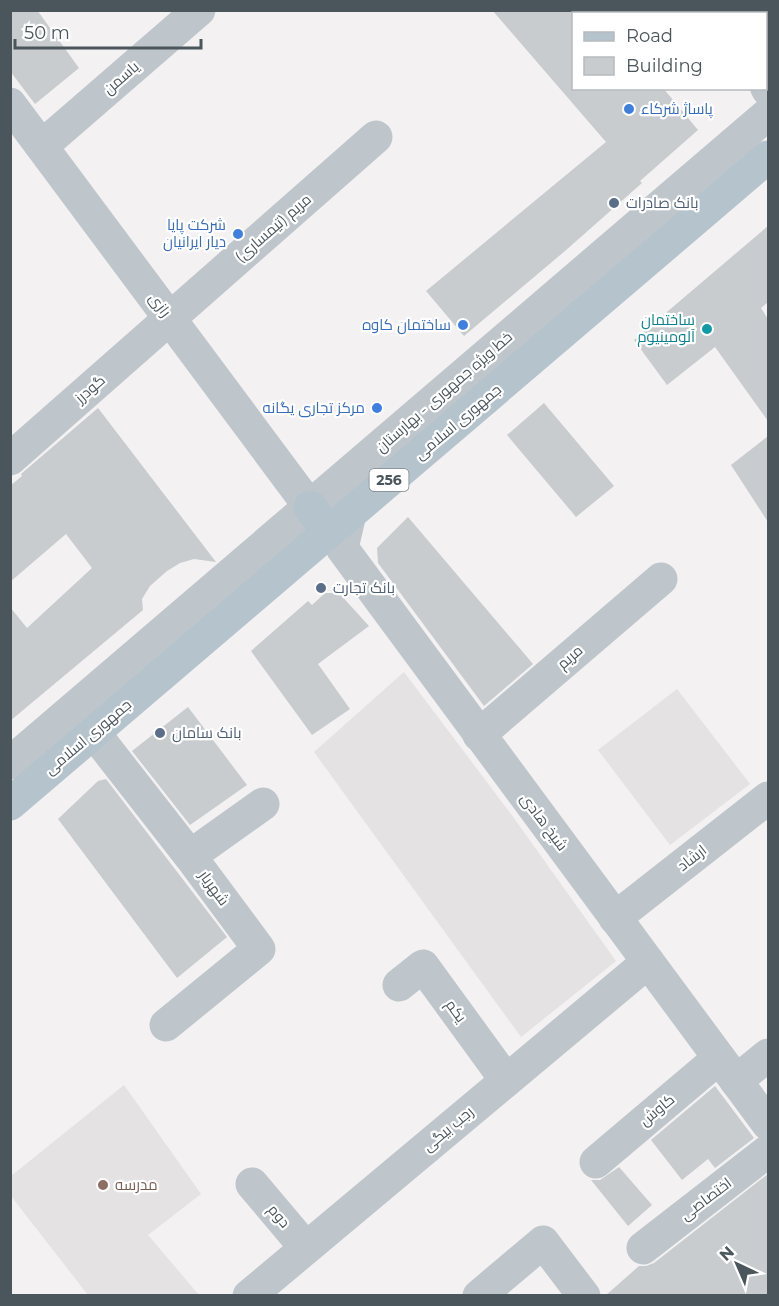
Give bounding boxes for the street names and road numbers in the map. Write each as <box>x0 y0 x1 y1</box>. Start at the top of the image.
street label: یاسمن <box>99 57 143 99</box>
street label: مریم (تیمساری) <box>231 189 315 267</box>
street label: رازی <box>144 289 176 321</box>
street label: خط ویژه جمهوری - بهارستان <box>371 327 517 457</box>
street label: گودرز <box>70 370 109 408</box>
street label: جمهوری اسلامی <box>410 380 506 464</box>
road number: 256 <box>370 469 408 491</box>
street label: مریم <box>553 640 587 674</box>
street label: جمهوری اسلامی <box>40 695 136 779</box>
street label: شیخ هادی <box>515 789 572 855</box>
street label: ارشاد <box>673 840 710 875</box>
street label: شهریار <box>194 865 234 910</box>
street label: یکم <box>441 996 471 1026</box>
street label: کاوش <box>635 1089 679 1131</box>
street label: رجب بیگی <box>418 1102 478 1156</box>
street label: اختصاصی <box>676 1173 736 1225</box>
street label: دوم <box>263 1200 295 1232</box>

